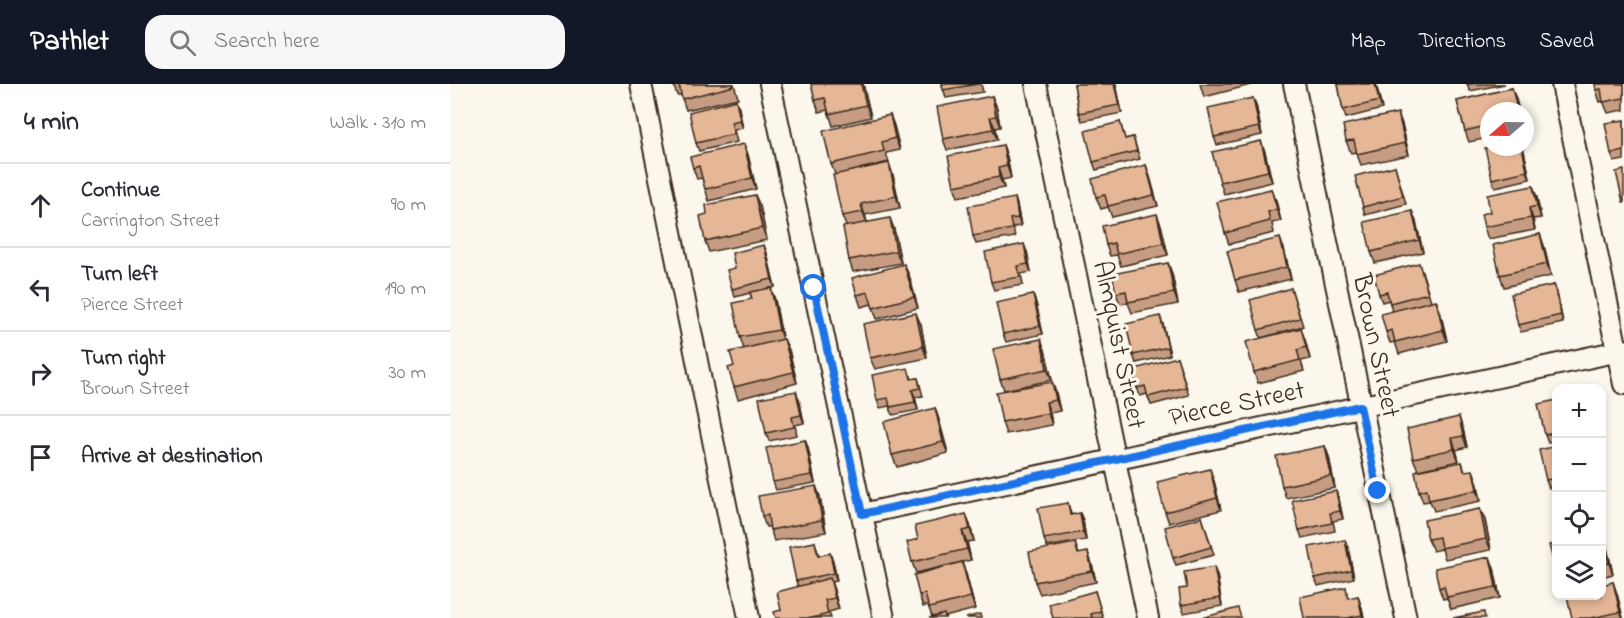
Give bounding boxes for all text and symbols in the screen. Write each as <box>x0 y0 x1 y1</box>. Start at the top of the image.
search box <box>145 15 565 69</box>
text: Pathlet <box>30 22 109 63</box>
icon: search <box>166 26 199 59</box>
text: Search here <box>214 26 319 58</box>
text: Map <box>1350 27 1386 57</box>
text: Directions <box>1419 27 1506 57</box>
text: Saved <box>1539 27 1594 57</box>
north arrow <box>1480 102 1534 156</box>
text: 4 min <box>24 104 79 142</box>
text: Walk · 310 m <box>330 109 426 138</box>
text: Continue <box>81 175 160 207</box>
icon: ahead <box>24 189 57 222</box>
text: 90 m <box>391 191 426 220</box>
text: Carrington Street <box>81 207 220 236</box>
street label: Almquist Street <box>1081 257 1155 433</box>
text: Turn left <box>81 259 158 291</box>
street label: Brown Street <box>1340 269 1409 422</box>
icon: left <box>24 273 57 306</box>
route start <box>800 274 826 300</box>
text: 190 m <box>384 275 426 304</box>
text: Pierce Street <box>81 291 183 320</box>
text: Turn right <box>81 343 166 375</box>
icon: right <box>24 357 57 390</box>
text: 30 m <box>389 359 426 388</box>
street label: Pierce Street <box>1165 372 1309 438</box>
text: Brown Street <box>81 375 189 404</box>
map controls <box>1552 384 1606 600</box>
button: + <box>1552 384 1606 438</box>
button: − <box>1552 438 1606 492</box>
icon: arrive <box>24 441 57 474</box>
text: Arrive at destination <box>81 441 263 473</box>
route end <box>1364 477 1390 503</box>
button: locate <box>1552 492 1606 546</box>
button: layers <box>1552 546 1606 600</box>

